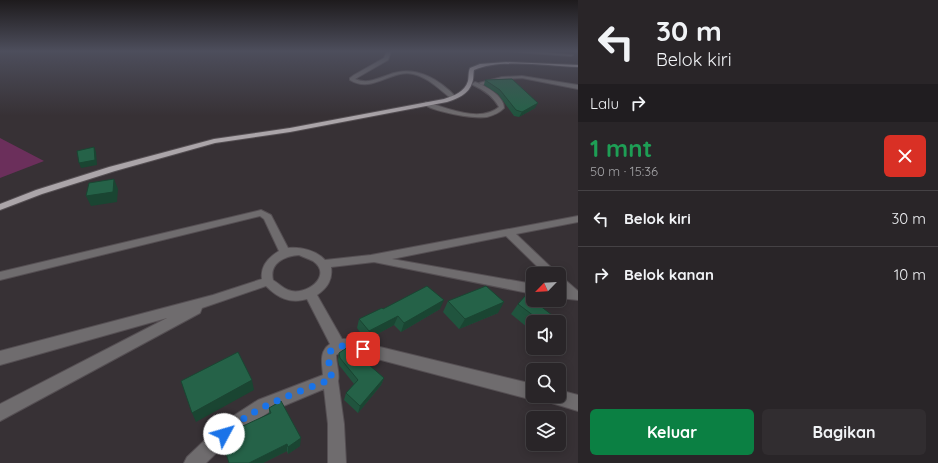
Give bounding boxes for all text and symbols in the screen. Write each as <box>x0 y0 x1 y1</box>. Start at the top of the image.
text: 30 m <box>656 13 722 48</box>
icon: left <box>590 16 642 68</box>
text: Belok kiri <box>656 48 732 71</box>
icon: right <box>627 92 649 114</box>
text: Lalu <box>590 94 619 113</box>
text: 1 mnt <box>590 133 652 163</box>
button: close <box>884 135 926 177</box>
text: 50 m · 15:36 <box>590 163 658 179</box>
icon: left <box>590 208 612 230</box>
text: Belok kiri <box>624 209 691 228</box>
text: 30 m <box>891 209 926 228</box>
icon: right <box>590 264 612 286</box>
text: Belok kanan <box>624 265 714 284</box>
text: 10 m <box>894 265 926 284</box>
north arrow <box>526 267 566 307</box>
map controls <box>526 267 566 451</box>
button: sound <box>526 315 566 355</box>
pin <box>346 332 380 366</box>
icon: arrive <box>352 338 374 360</box>
button: search <box>526 363 566 403</box>
button: Keluar <box>590 409 754 455</box>
button: Bagikan <box>762 409 926 455</box>
button: layers <box>526 411 566 451</box>
position arrow <box>203 413 245 455</box>

